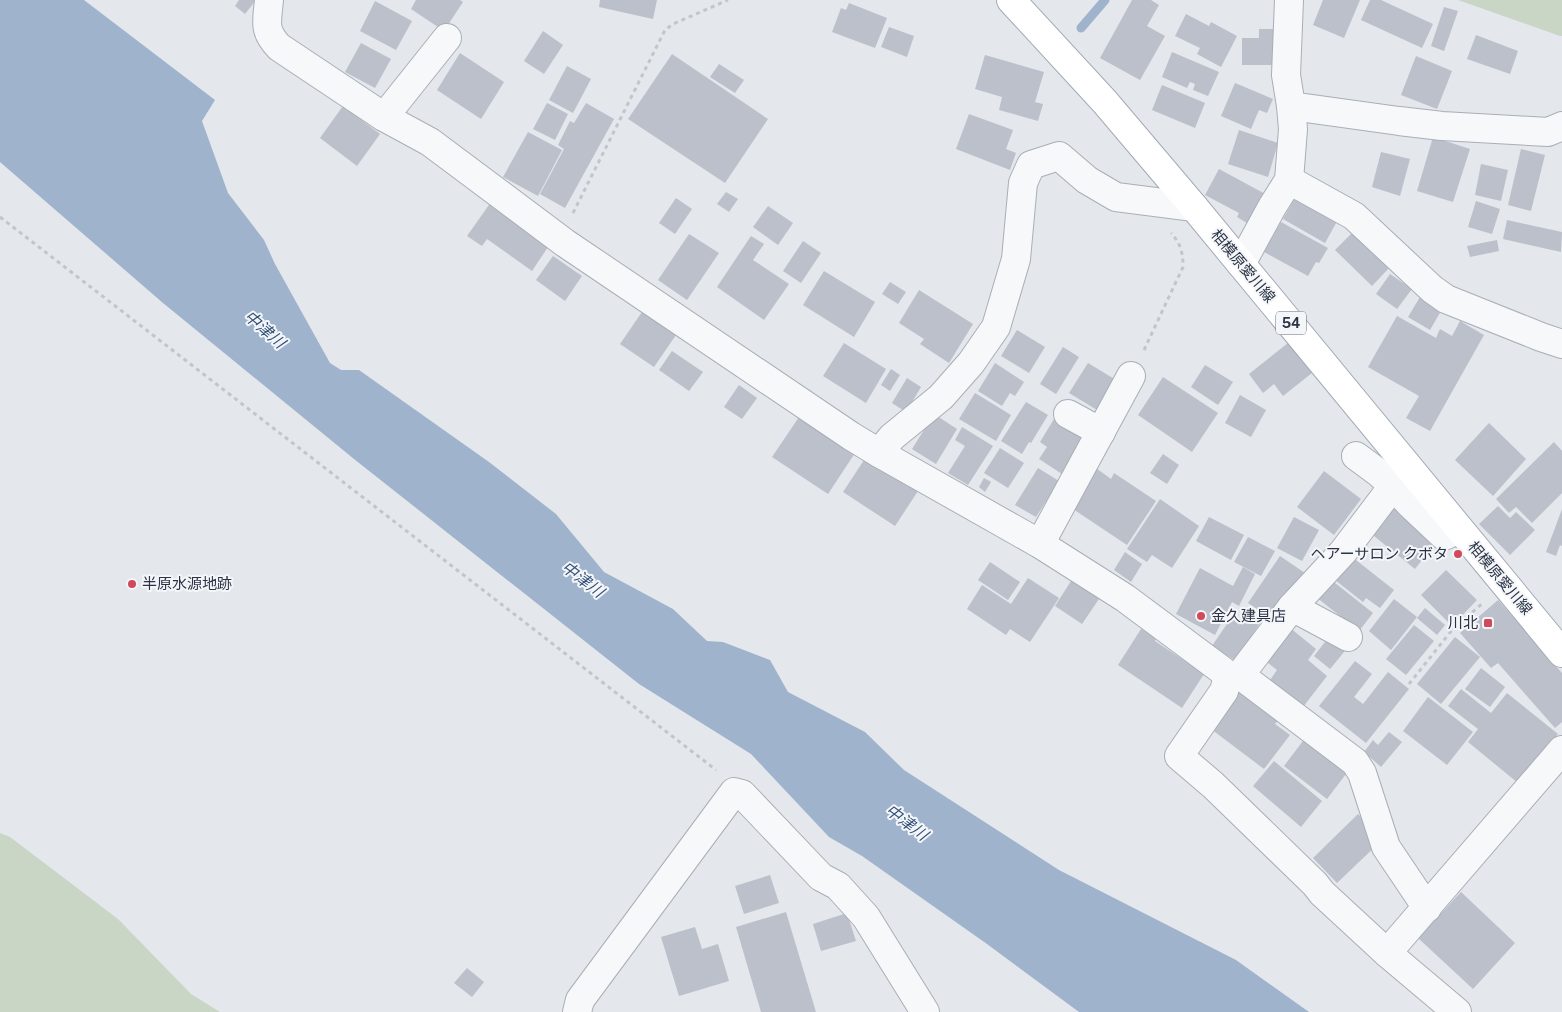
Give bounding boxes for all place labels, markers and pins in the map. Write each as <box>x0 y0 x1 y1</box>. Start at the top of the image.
place label: ヘアーサロン クボタ <box>1311 545 1448 562</box>
marker: ヘアーサロン クボタ <box>1452 548 1464 560</box>
place label: 半原水源地跡 <box>142 575 232 592</box>
marker: 半原水源地跡 <box>126 578 138 590</box>
place label: 金久建具店 <box>1211 607 1286 624</box>
marker: 金久建具店 <box>1195 610 1207 622</box>
place label: 川北 <box>1448 614 1478 631</box>
marker: 川北 <box>1482 617 1494 629</box>

